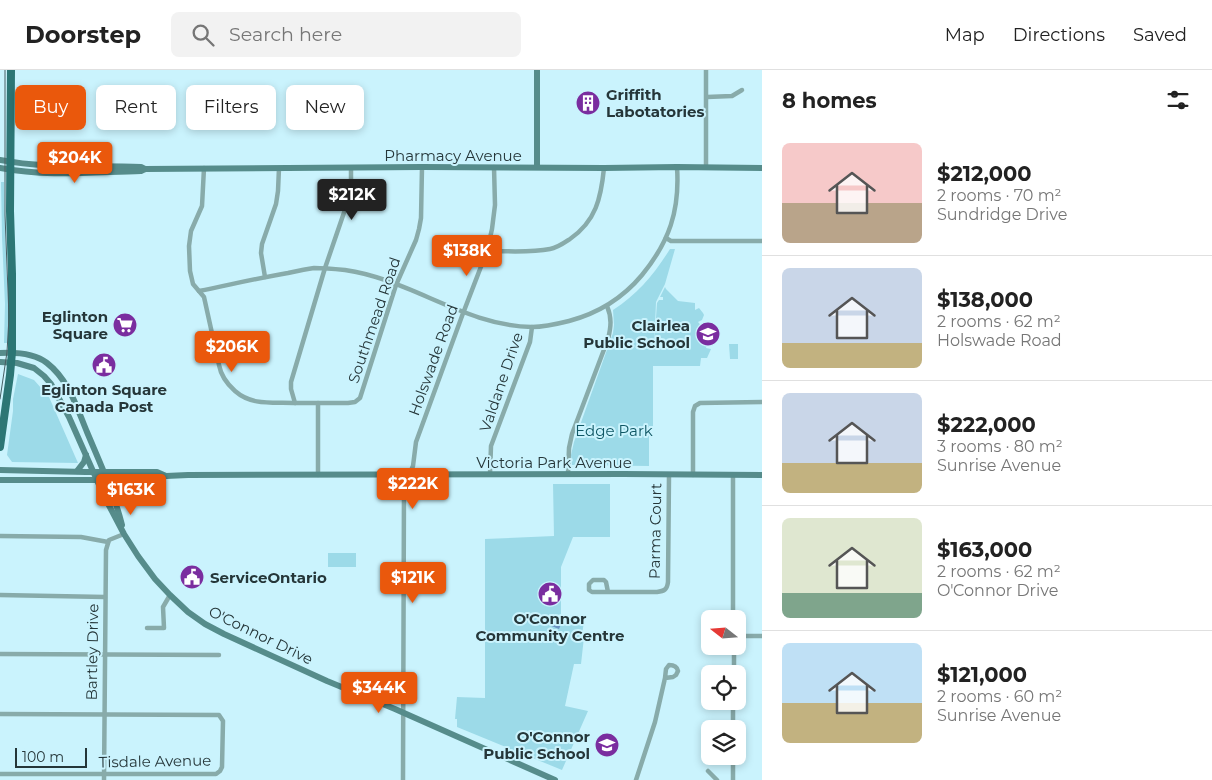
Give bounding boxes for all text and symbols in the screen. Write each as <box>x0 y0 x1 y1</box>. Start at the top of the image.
search box <box>171 12 521 57</box>
text: Doorstep <box>25 20 141 49</box>
icon: search <box>189 21 217 49</box>
text: Search here <box>229 23 342 46</box>
text: Map <box>945 24 985 46</box>
text: Directions <box>1013 24 1105 46</box>
text: Saved <box>1133 24 1187 46</box>
chip: Buy <box>15 85 86 130</box>
chip: Rent <box>96 85 176 130</box>
chip: Filters <box>186 85 276 130</box>
chip: New <box>286 85 364 130</box>
place label: Griffith Labotatories <box>606 85 705 121</box>
icon: filters <box>1164 86 1192 114</box>
text: 8 homes <box>782 88 877 113</box>
building icon: Griffith Labotatories <box>575 90 601 116</box>
pin: $204K <box>40 142 110 184</box>
street label: Pharmacy Avenue <box>384 146 522 165</box>
text: $204K <box>48 148 102 167</box>
text: $212,000 <box>937 161 1032 186</box>
icon: home <box>822 163 882 223</box>
pin: $212K <box>317 178 387 221</box>
text: $212K <box>328 185 376 204</box>
text: 2 rooms · 70 m² <box>937 186 1062 205</box>
text: Sundridge Drive <box>937 205 1067 224</box>
pin: $138K <box>432 234 502 277</box>
text: $138K <box>443 241 491 260</box>
street label: Southmead Road <box>344 255 404 385</box>
text: $138,000 <box>937 287 1033 312</box>
icon: home <box>822 288 882 348</box>
street label: Holswade Road <box>404 302 462 418</box>
place label: Eglinton Square <box>42 307 108 343</box>
supermarket icon: Eglinton Square <box>112 312 138 338</box>
text: 2 rooms · 62 m² <box>937 312 1061 331</box>
place label: Clairlea Public School <box>583 316 690 352</box>
school or university icon: Clairlea Public School <box>695 321 721 347</box>
pin: $206K <box>197 330 267 373</box>
street label: Valdane Drive <box>475 330 527 434</box>
text: Holswade Road <box>937 331 1062 350</box>
text: $206K <box>206 337 258 356</box>
public building icon: Eglinton Square Canada Post <box>91 352 117 378</box>
place label: Eglinton Square Canada Post <box>41 380 167 416</box>
text: $222,000 <box>937 412 1036 437</box>
icon: home <box>822 413 882 473</box>
park label: Edge Park <box>575 421 653 440</box>
text: 3 rooms · 80 m² <box>937 437 1063 456</box>
street label: Victoria Park Avenue <box>476 453 632 472</box>
text: Sunrise Avenue <box>937 456 1061 475</box>
pin: $222K <box>378 468 448 510</box>
pin: $163K <box>96 474 166 516</box>
text: $222K <box>388 474 438 493</box>
text: $163K <box>107 480 155 499</box>
street label: Parma Court <box>645 483 665 579</box>
text: $163,000 <box>937 537 1032 562</box>
icon: home <box>822 538 882 598</box>
pin: $121K <box>378 562 448 604</box>
text: 2 rooms · 62 m² <box>937 562 1061 581</box>
public building icon: ServiceOntario <box>179 564 205 590</box>
place label: ServiceOntario <box>210 568 327 587</box>
text: $121K <box>391 568 435 587</box>
public building icon: O'Connor Community Centre <box>537 581 563 607</box>
text: O'Connor Drive <box>937 581 1058 600</box>
street label: O'Connor Drive <box>206 602 316 668</box>
street label: Bartley Drive <box>82 603 102 701</box>
place label: O'Connor Community Centre <box>475 609 625 645</box>
north arrow <box>701 610 746 655</box>
map controls <box>701 610 746 765</box>
text: $121,000 <box>937 662 1027 687</box>
icon: home <box>822 663 882 723</box>
button: locate <box>701 665 746 710</box>
pin: $344K <box>344 672 414 714</box>
text: $344K <box>352 678 406 697</box>
text: 2 rooms · 60 m² <box>937 687 1062 706</box>
text: Sunrise Avenue <box>937 706 1061 725</box>
button: layers <box>701 720 746 765</box>
place label: O'Connor Public School <box>483 727 591 763</box>
school or university icon: O'Connor Public School <box>594 732 620 758</box>
scale bar <box>15 745 88 768</box>
text: 100 m <box>22 748 64 766</box>
street label: Tisdale Avenue <box>99 751 211 771</box>

